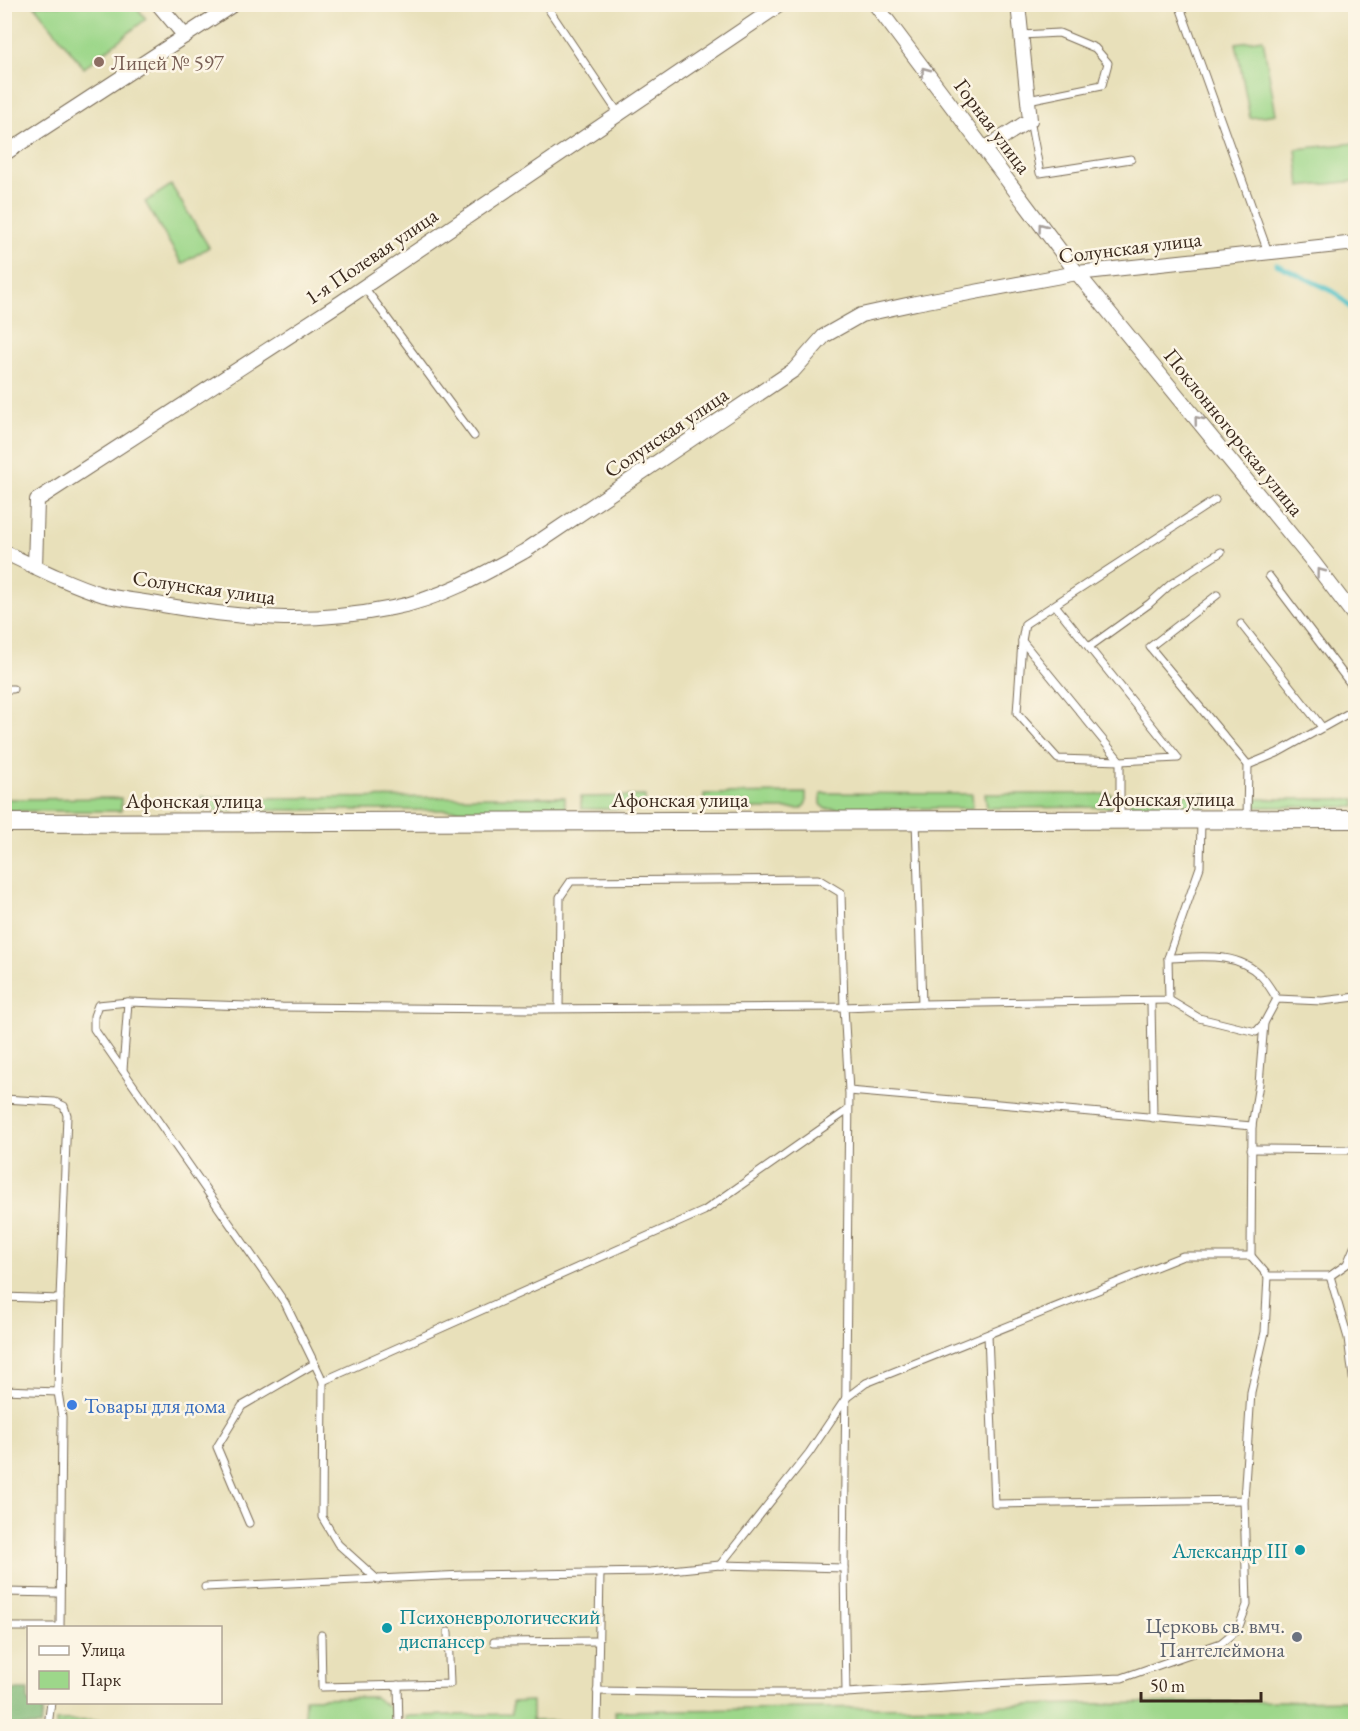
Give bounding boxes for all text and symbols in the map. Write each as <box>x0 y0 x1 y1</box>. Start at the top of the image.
place label: Лицей № 597 <box>111 49 225 76</box>
marker: Лицей № 597 <box>92 55 106 69</box>
one-way arrow <box>921 67 932 78</box>
street label: Горная улица <box>948 73 1038 179</box>
street label: 1-я Полевая улица <box>299 201 443 310</box>
one-way arrow <box>1038 222 1049 233</box>
street label: Солунская улица <box>1057 225 1204 269</box>
street label: Поклонногорская улица <box>1158 343 1310 522</box>
street label: Солунская улица <box>599 380 734 483</box>
one-way arrow <box>1194 416 1205 427</box>
street label: Солунская улица <box>131 564 278 610</box>
one-way arrow <box>1317 567 1328 578</box>
street label: Афонская улица <box>1096 785 1235 812</box>
street label: Афонская улица <box>610 786 749 813</box>
street label: Афонская улица <box>124 787 263 814</box>
place label: Товары для дома <box>84 1392 227 1419</box>
marker: Товары для дома <box>65 1398 79 1412</box>
place label: Александр III <box>1171 1537 1288 1564</box>
marker: Александр III <box>1293 1543 1307 1557</box>
place label: Психоневрологический диспансер <box>399 1603 600 1654</box>
place label: Церковь св. вмч. Пантелеймона <box>1146 1612 1286 1663</box>
marker: Психоневрологический диспансер <box>380 1621 394 1635</box>
legend <box>27 1626 222 1704</box>
marker: Церковь св. вмч. Пантелеймона <box>1290 1630 1304 1644</box>
text: Улица <box>80 1638 126 1661</box>
scale bar <box>1141 1665 1261 1703</box>
text: Парк <box>81 1668 121 1691</box>
text: 50 m <box>1150 1674 1185 1697</box>

